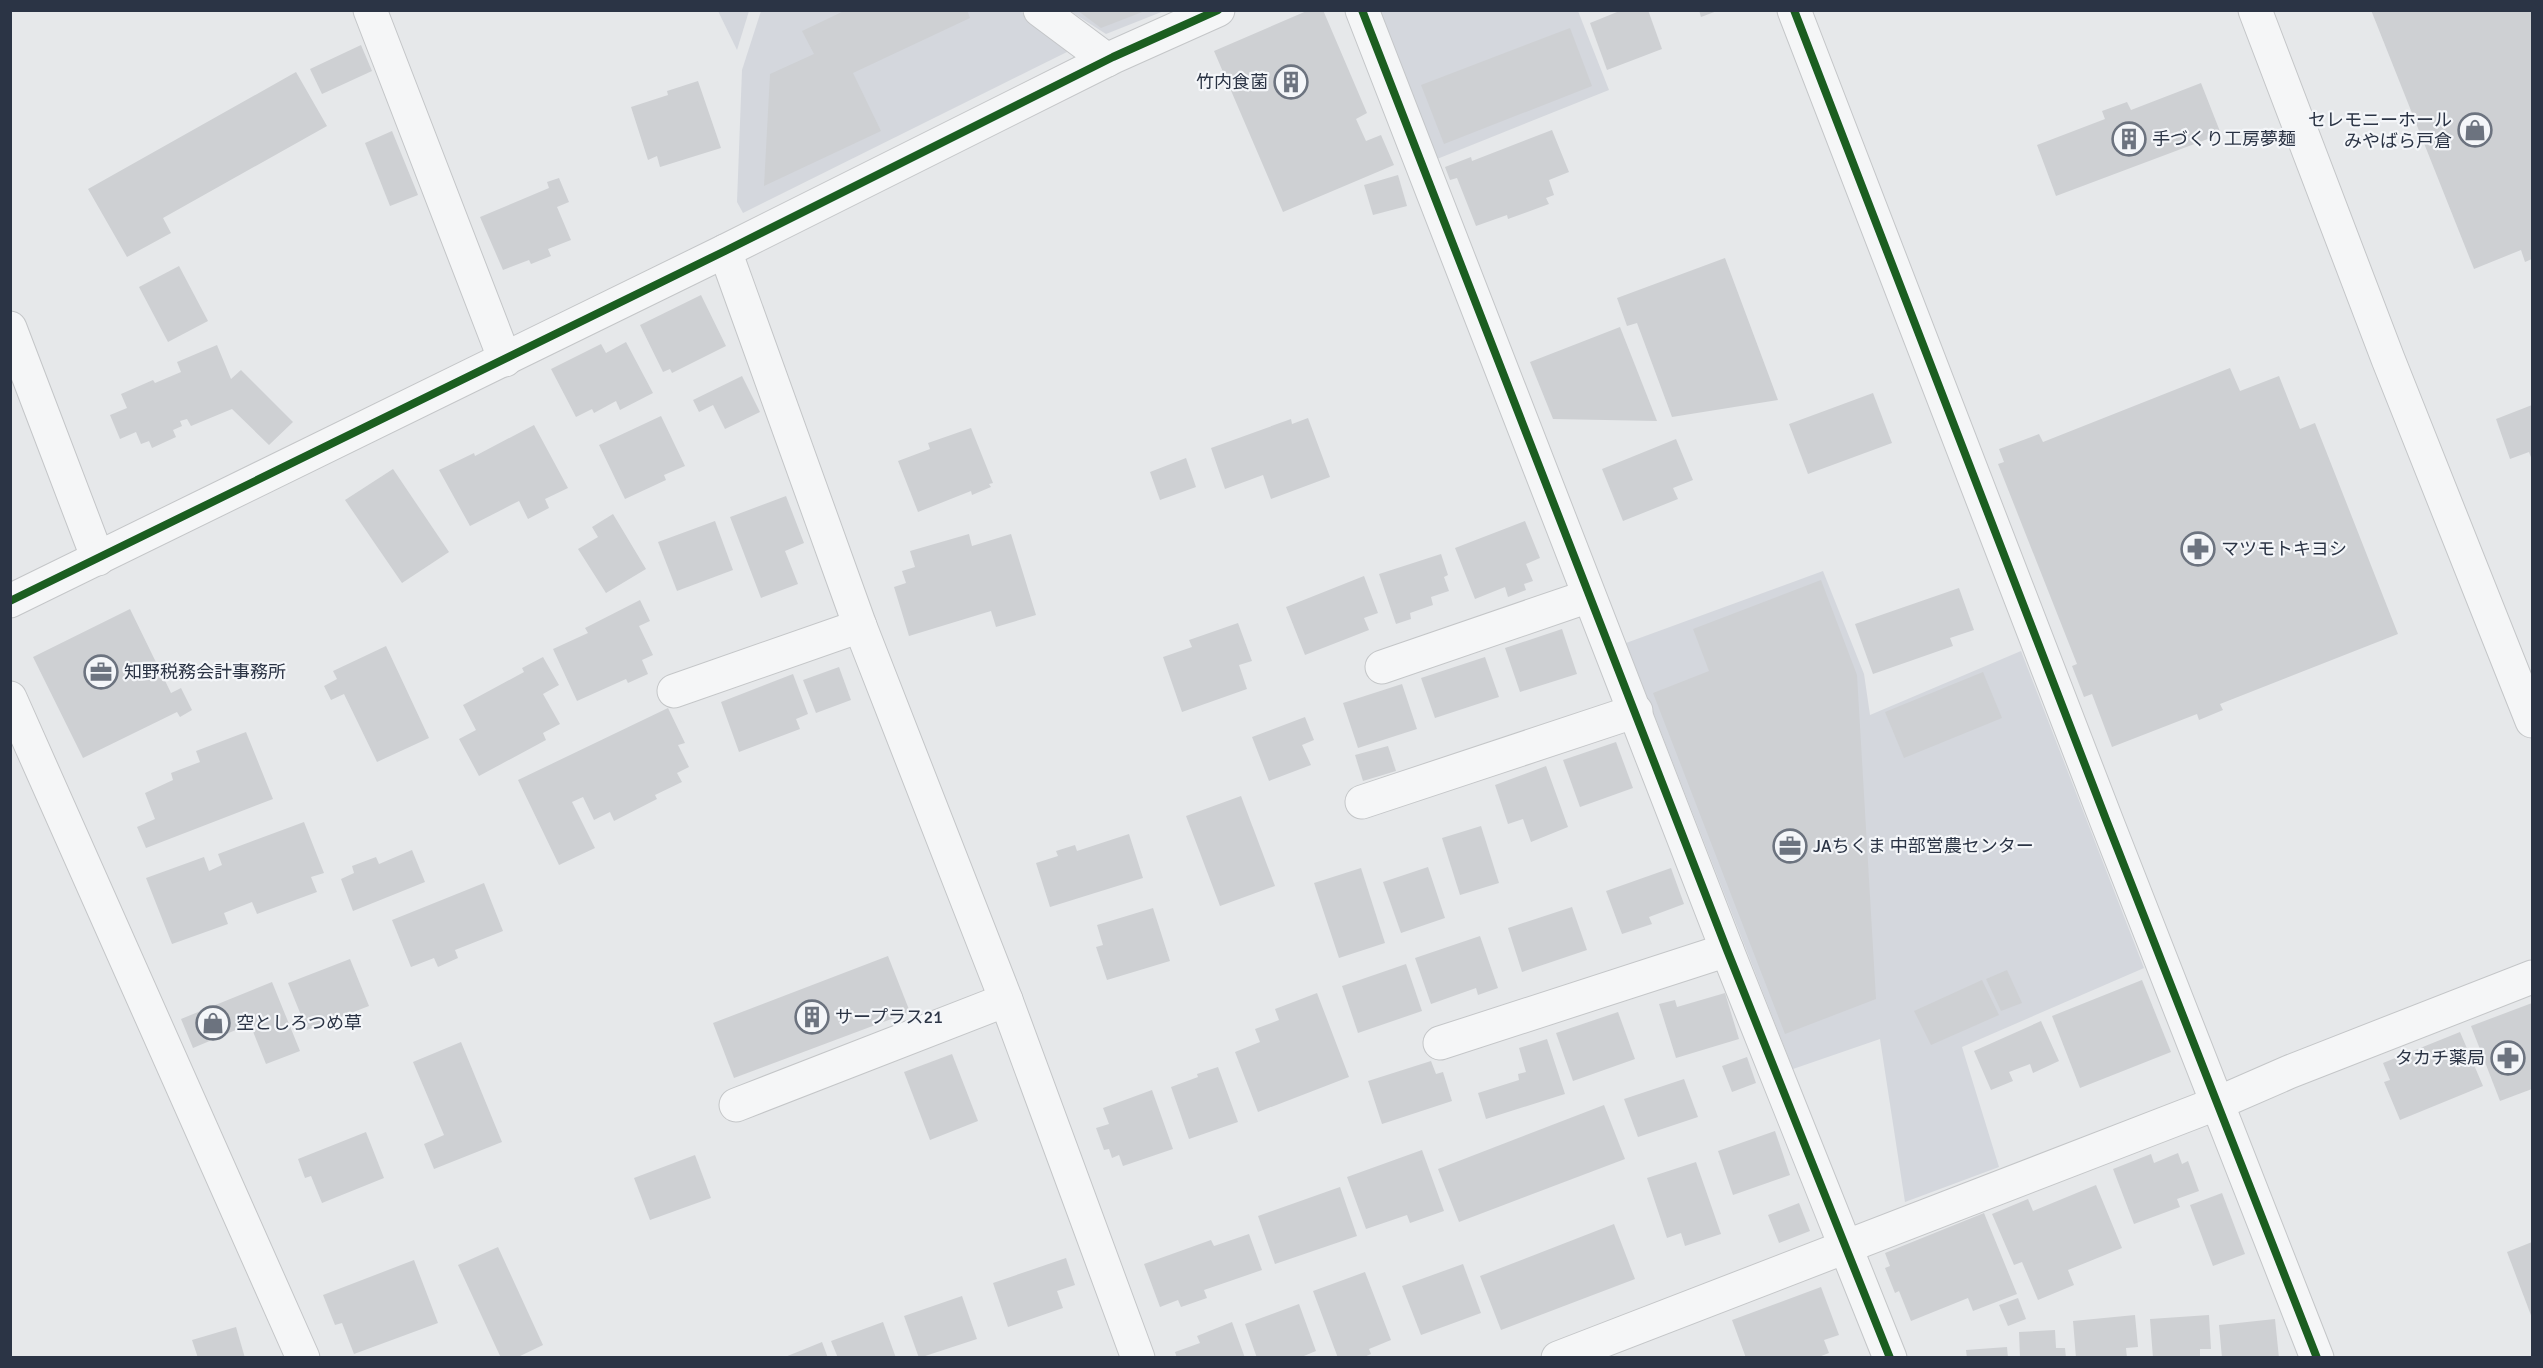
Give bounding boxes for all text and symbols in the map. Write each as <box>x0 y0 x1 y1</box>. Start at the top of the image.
building icon: 竹内食菌 <box>1273 64 1309 100</box>
place label: 竹内食菌 <box>1196 71 1268 93</box>
place label: セレモニーホール みやばら戸倉 <box>2308 109 2452 152</box>
shop icon: セレモニーホール みやばら戸倉 <box>2457 112 2493 148</box>
building icon: 手づくり工房夢麺 <box>2111 121 2147 157</box>
place label: 手づくり工房夢麺 <box>2152 128 2296 150</box>
pharmacy icon: マツモトキヨシ <box>2180 531 2216 567</box>
place label: マツモトキヨシ <box>2221 538 2347 560</box>
office icon: 知野税務会計事務所 <box>83 654 119 690</box>
place label: 知野税務会計事務所 <box>124 661 286 683</box>
office icon: JAちくま 中部営農センター <box>1772 828 1808 864</box>
place label: JAちくま 中部営農センター <box>1813 835 2034 857</box>
building icon: サープラス21 <box>794 999 830 1035</box>
shop icon: 空としろつめ草 <box>195 1005 231 1041</box>
place label: サープラス21 <box>835 1006 943 1028</box>
place label: 空としろつめ草 <box>236 1012 362 1034</box>
pharmacy icon: タカチ薬局 <box>2490 1040 2526 1076</box>
place label: タカチ薬局 <box>2395 1047 2485 1069</box>

